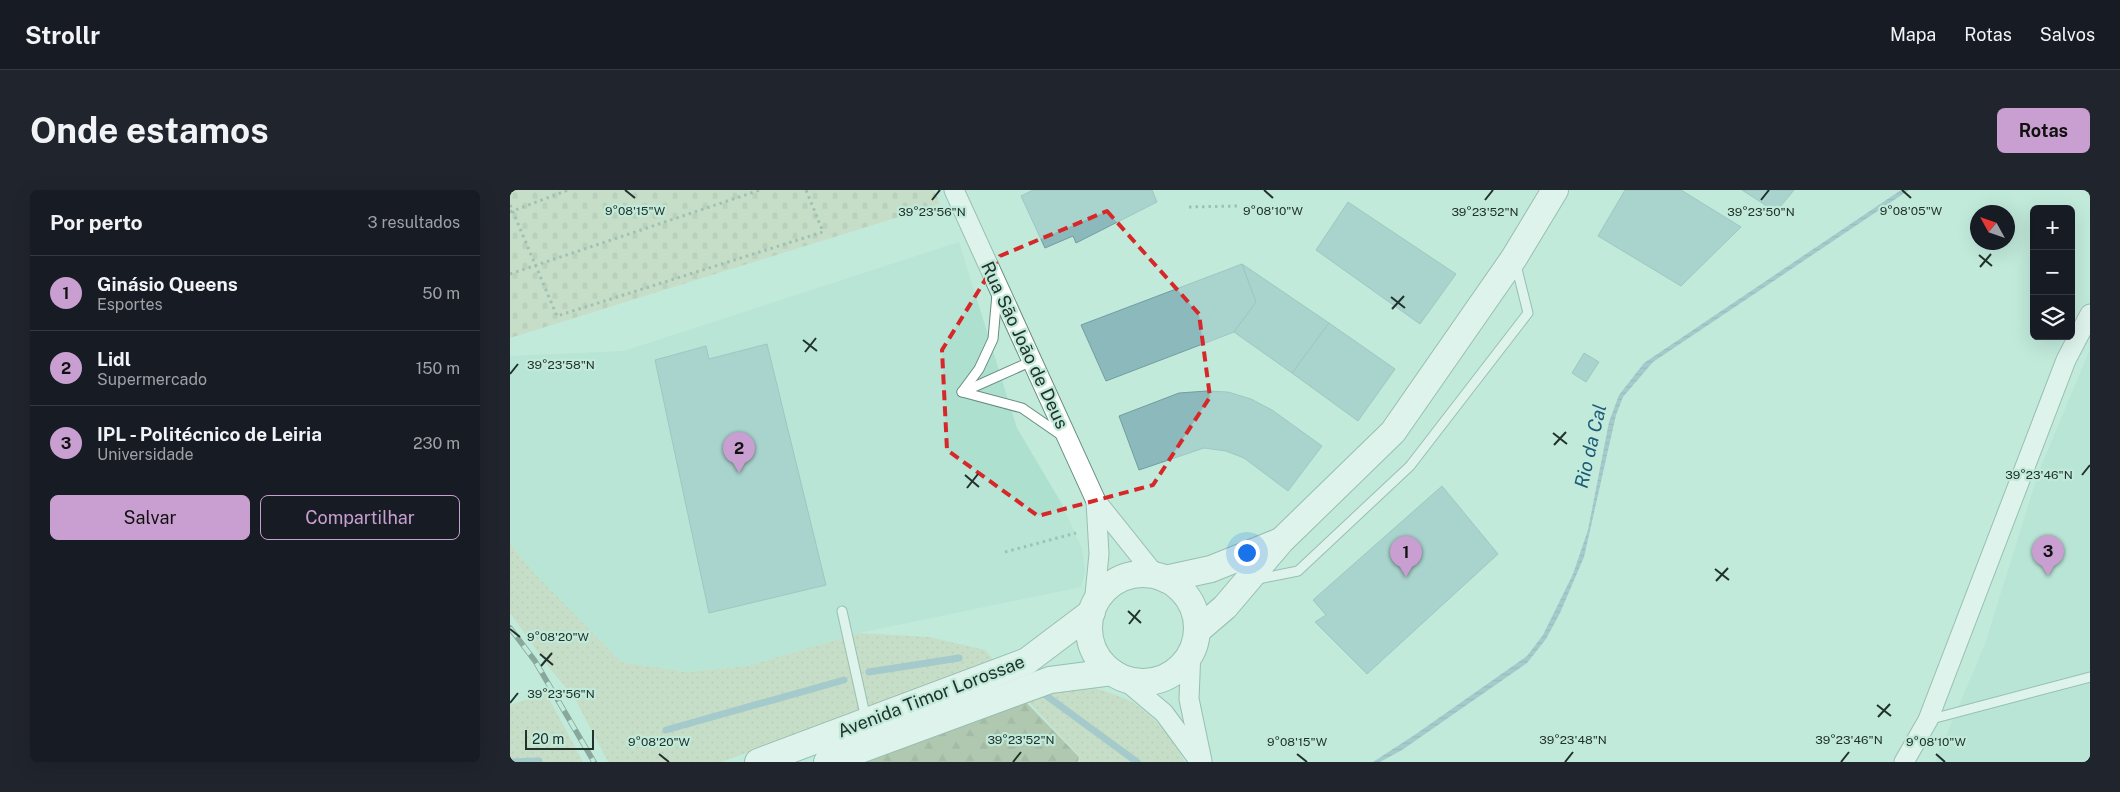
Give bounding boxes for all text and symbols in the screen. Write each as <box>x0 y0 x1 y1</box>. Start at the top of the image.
text: Strollr <box>25 21 100 49</box>
text: Mapa <box>1890 24 1936 45</box>
text: Rotas <box>1964 24 2012 45</box>
text: Salvos <box>2040 24 2095 45</box>
button: Rotas <box>1997 108 2090 153</box>
text: Onde estamos <box>30 110 269 151</box>
text: 9°08'15"W <box>605 204 666 218</box>
text: 9°08'10"W <box>1243 204 1303 218</box>
text: 9°08'05"W <box>1880 204 1943 218</box>
text: 39°23'56"N <box>898 205 966 219</box>
text: 39°23'52"N <box>1451 205 1519 219</box>
text: 39°23'50"N <box>1727 205 1795 219</box>
north arrow <box>1970 205 2015 250</box>
map controls <box>2030 205 2075 340</box>
button: + <box>2030 205 2075 250</box>
text: Por perto <box>50 210 143 235</box>
text: 3 resultados <box>368 213 460 232</box>
button: − <box>2030 250 2075 295</box>
street label: Rua São João de Deus <box>977 258 1073 432</box>
text: Ginásio Queens <box>97 273 238 295</box>
text: 1 <box>63 284 69 303</box>
text: 50 m <box>422 284 460 303</box>
text: Esportes <box>97 295 163 314</box>
button: layers <box>2030 295 2075 340</box>
text: Lidl <box>97 348 131 370</box>
text: 39°23'58"N <box>527 358 595 372</box>
text: 2 <box>61 359 71 378</box>
text: 150 m <box>416 359 460 378</box>
text: Supermercado <box>97 370 207 389</box>
water label: Rio da Cal <box>1570 402 1610 490</box>
text: IPL - Politécnico de Leiria <box>97 423 322 445</box>
pin: 2 <box>723 432 755 473</box>
text: 3 <box>61 434 71 453</box>
text: 230 m <box>413 434 460 453</box>
text: Universidade <box>97 445 194 464</box>
text: 39°23'46"N <box>2005 468 2073 482</box>
button: Salvar <box>50 495 250 540</box>
button: Compartilhar <box>260 495 460 540</box>
pin: 3 <box>2032 535 2064 576</box>
pin: 1 <box>1390 536 1422 577</box>
your location <box>1234 540 1260 566</box>
text: 9°08'20"W <box>527 630 590 644</box>
street label: Avenida Timor Lorossae <box>834 651 1028 741</box>
text: 39°23'56"N <box>527 687 595 701</box>
scale bar <box>525 727 594 750</box>
text: 20 m <box>532 731 564 747</box>
text: 39°23'52"N <box>987 733 1055 747</box>
text: 39°23'48"N <box>1539 733 1607 747</box>
text: 39°23'46"N <box>1815 733 1883 747</box>
text: 9°08'20"W <box>628 735 691 749</box>
text: 9°08'15"W <box>1267 735 1328 749</box>
text: 9°08'10"W <box>1906 735 1966 749</box>

